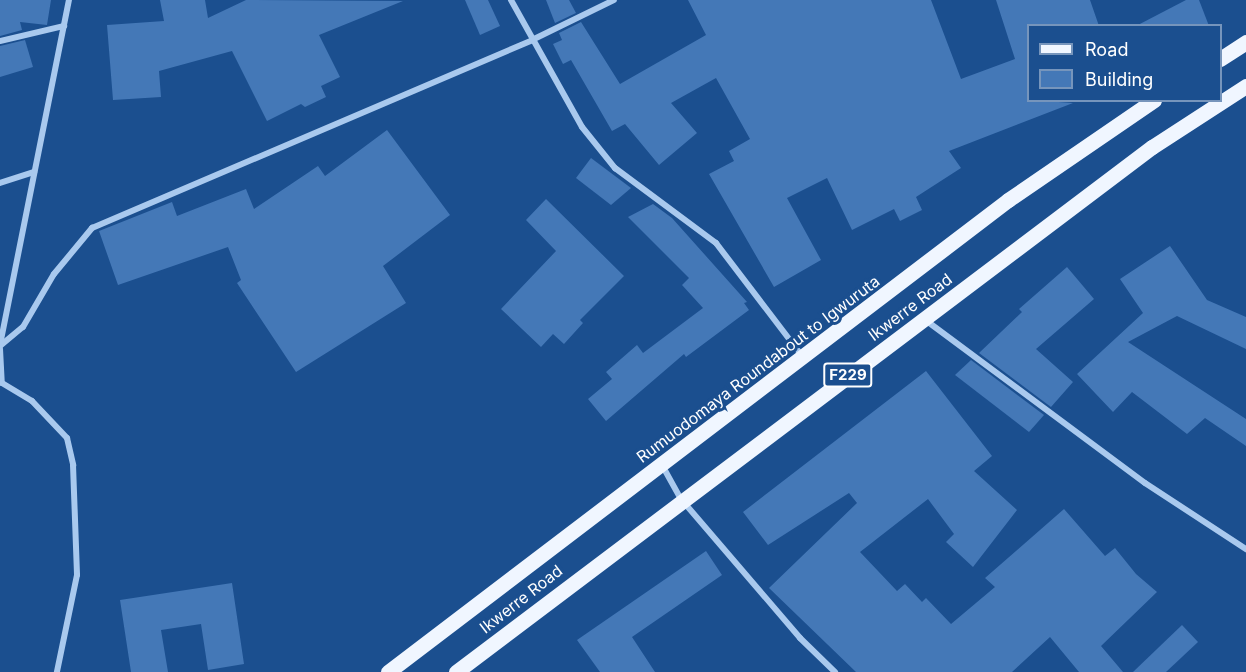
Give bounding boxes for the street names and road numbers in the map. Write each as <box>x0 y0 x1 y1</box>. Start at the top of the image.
street label: Ikwerre Road <box>864 269 956 345</box>
street label: Rumuodomaya Roundabout to Igwuruta <box>633 271 883 467</box>
road number: F229 <box>822 363 874 387</box>
street label: Ikwerre Road <box>476 561 566 637</box>

